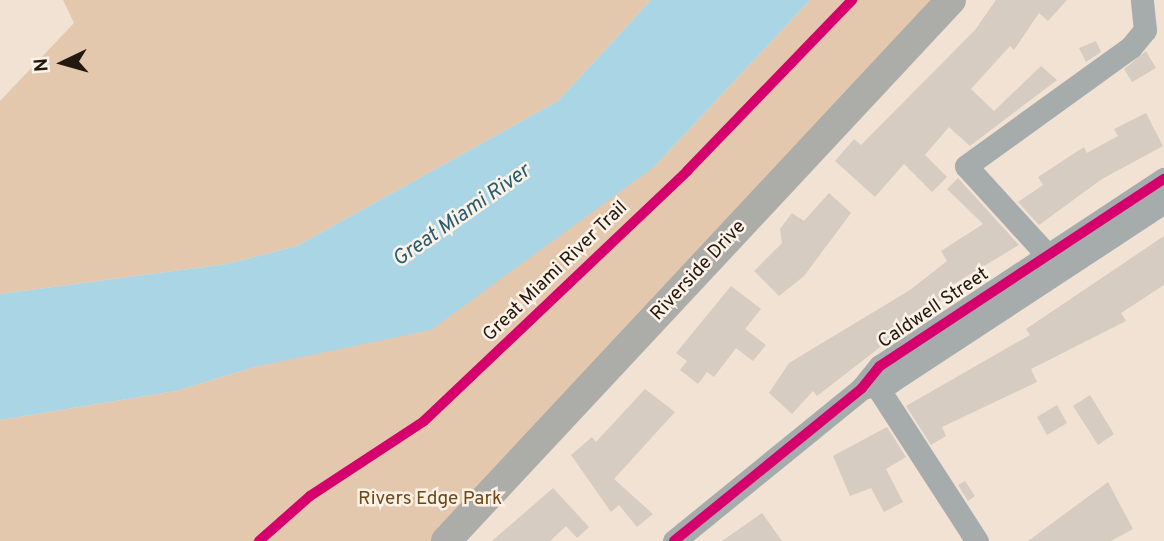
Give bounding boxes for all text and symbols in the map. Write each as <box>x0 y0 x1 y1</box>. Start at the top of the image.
north arrow <box>28 28 98 98</box>
text: N <box>30 57 55 73</box>
water label: Great Miami River <box>389 159 535 273</box>
street label: Great Miami River Trail <box>479 197 633 347</box>
street label: Riverside Drive <box>647 216 751 326</box>
street label: Caldwell Street <box>874 264 994 354</box>
park label: Rivers Edge Park <box>358 489 502 511</box>

